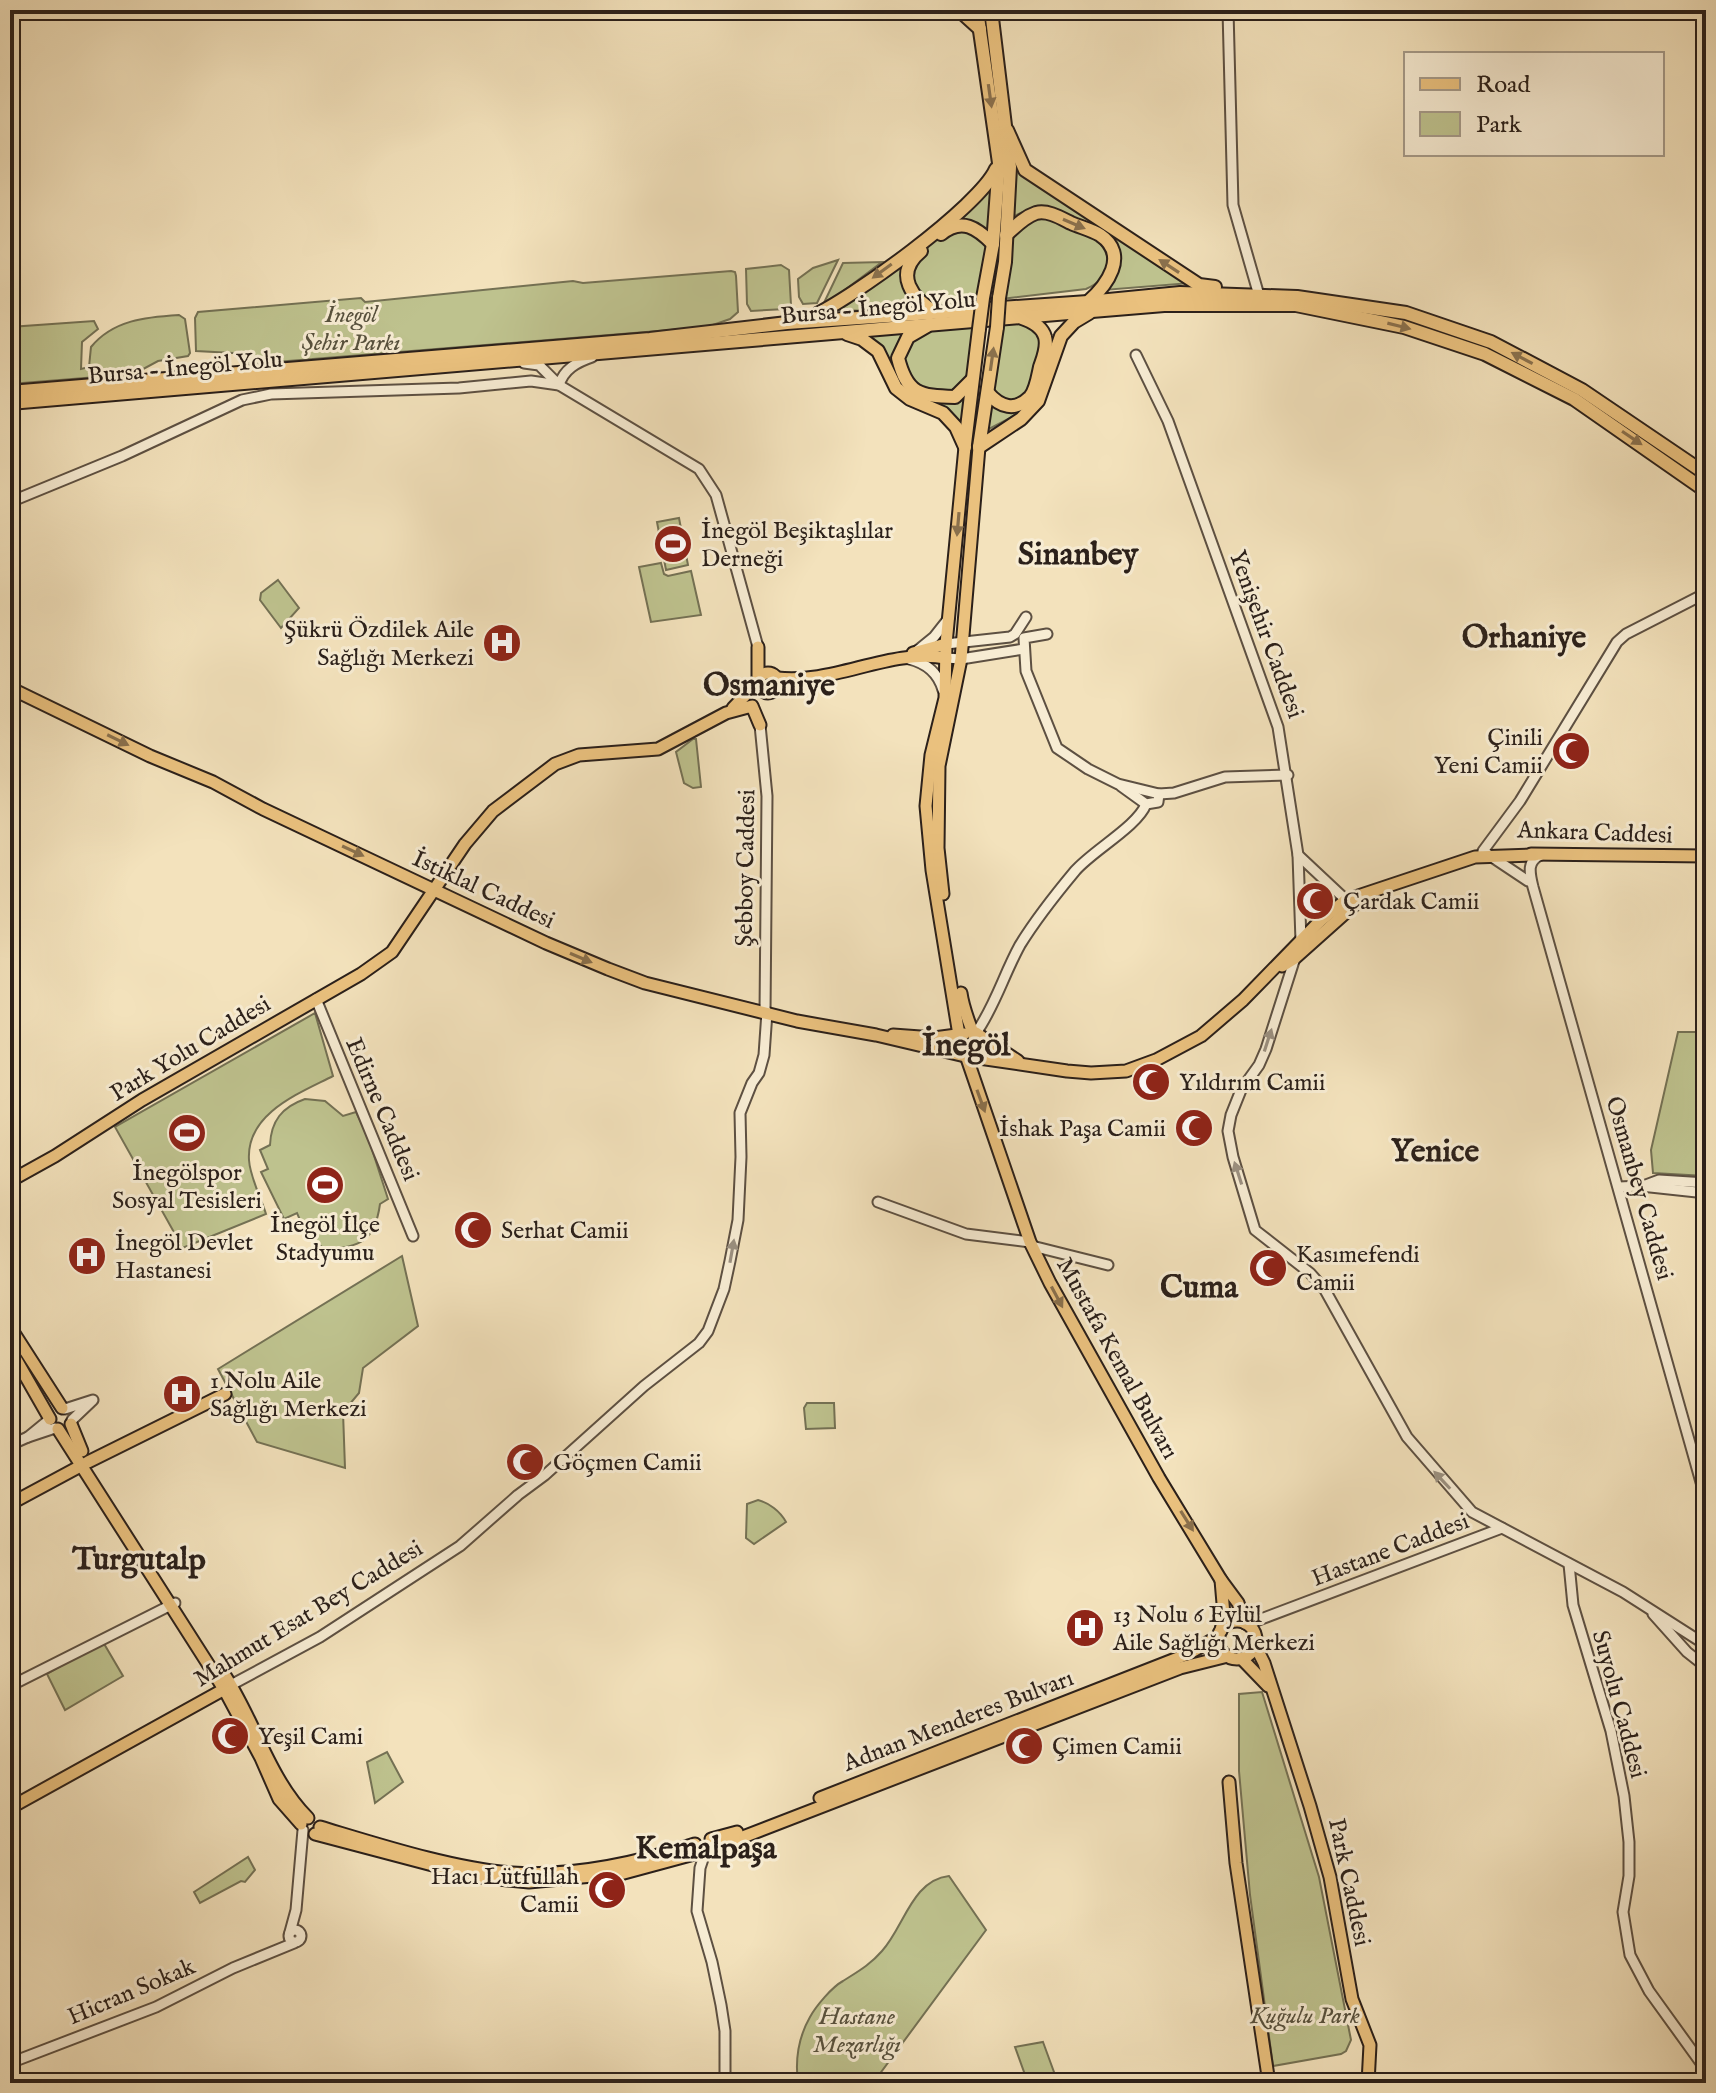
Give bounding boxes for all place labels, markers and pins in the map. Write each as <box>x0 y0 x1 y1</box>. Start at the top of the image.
place label: İnegöl Beşiktaşlılar Derneği <box>701 516 893 575</box>
sports icon: İnegöl Beşiktaşlılar Derneği <box>652 523 694 565</box>
place label: Şükrü Özdilek Aile Sağlığı Merkezi <box>284 615 474 674</box>
hospital icon: Şükrü Özdilek Aile Sağlığı Merkezi <box>481 622 523 664</box>
place label: Çinili Yeni Camii <box>1434 723 1543 782</box>
mosque icon: Çinili Yeni Camii <box>1550 730 1592 772</box>
mosque icon: Çardak Camii <box>1294 880 1336 922</box>
place label: Çardak Camii <box>1343 887 1480 918</box>
mosque icon: Yıldırım Camii <box>1130 1061 1172 1103</box>
place label: Yıldırım Camii <box>1179 1068 1325 1099</box>
mosque icon: İshak Paşa Camii <box>1173 1107 1215 1149</box>
sports icon: İnegölspor Sosyal Tesisleri <box>166 1112 208 1154</box>
place label: İshak Paşa Camii <box>999 1114 1166 1145</box>
place label: İnegölspor Sosyal Tesisleri <box>112 1158 262 1217</box>
sports icon: İnegöl İlçe Stadyumu <box>304 1164 346 1206</box>
mosque icon: Serhat Camii <box>452 1209 494 1251</box>
place label: İnegöl İlçe Stadyumu <box>270 1210 380 1269</box>
place label: Serhat Camii <box>501 1216 629 1247</box>
place label: İnegöl Devlet Hastanesi <box>115 1228 253 1287</box>
hospital icon: İnegöl Devlet Hastanesi <box>66 1235 108 1277</box>
place label: Kasımefendi Camii <box>1296 1240 1420 1299</box>
mosque icon: Kasımefendi Camii <box>1247 1247 1289 1289</box>
place label: 1 Nolu Aile Sağlığı Merkezi <box>210 1366 367 1425</box>
hospital icon: 1 Nolu Aile Sağlığı Merkezi <box>161 1373 203 1415</box>
mosque icon: Göçmen Camii <box>504 1441 546 1483</box>
place label: Göçmen Camii <box>553 1448 702 1479</box>
place label: 13 Nolu 6 Eylül Aile Sağlığı Merkezi <box>1112 1600 1315 1659</box>
hospital icon: 13 Nolu 6 Eylül Aile Sağlığı Merkezi <box>1064 1607 1106 1649</box>
mosque icon: Yeşil Cami <box>209 1715 251 1757</box>
place label: Yeşil Cami <box>258 1722 363 1753</box>
mosque icon: Çimen Camii <box>1003 1725 1045 1767</box>
place label: Çimen Camii <box>1052 1732 1182 1763</box>
place label: Hacı Lütfullah Camii <box>431 1862 579 1921</box>
mosque icon: Hacı Lütfullah Camii <box>586 1869 628 1911</box>

